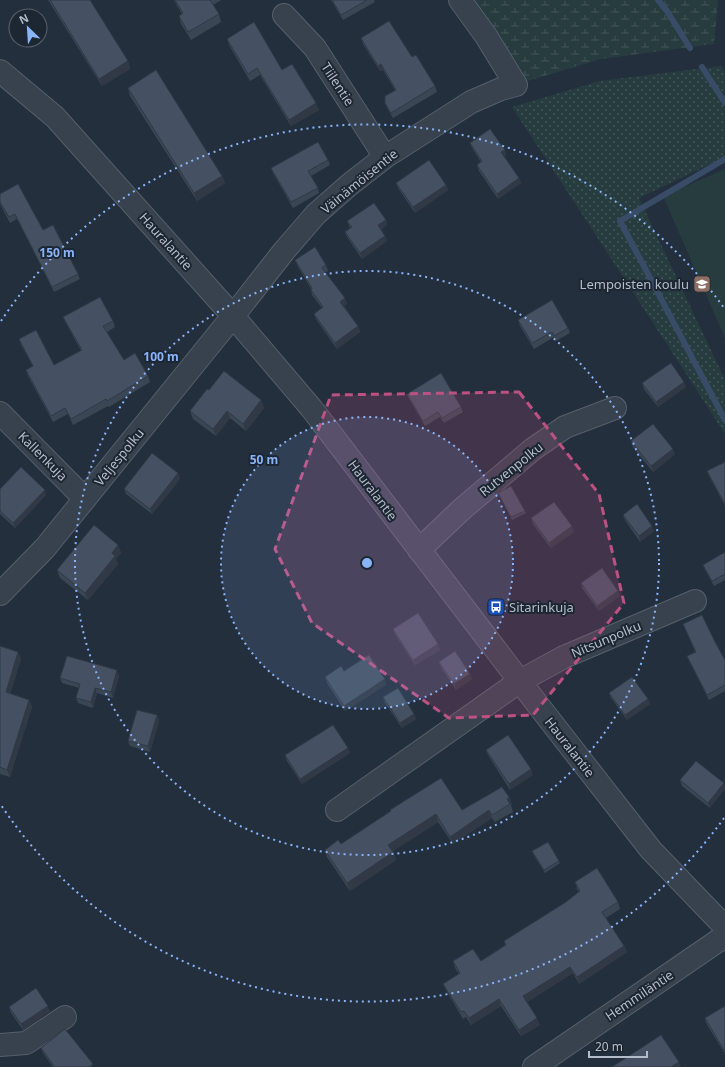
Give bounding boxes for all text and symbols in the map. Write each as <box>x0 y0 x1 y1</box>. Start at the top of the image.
north arrow <box>8 8 48 48</box>
text: N <box>16 10 31 27</box>
street label: Tiilentie <box>317 59 359 109</box>
street label: Väinämöisentie <box>317 144 401 218</box>
street label: Hauralantie <box>135 208 197 274</box>
text: 150 m <box>39 244 75 261</box>
school or university icon: Lempoisten koulu <box>692 274 712 294</box>
place label: Lempoisten koulu <box>580 275 689 293</box>
text: 100 m <box>143 348 179 365</box>
street label: Veljespolku <box>90 424 148 490</box>
street label: Kallenkuja <box>14 427 72 485</box>
street label: Rutvenpolku <box>475 438 547 500</box>
text: 50 m <box>250 451 278 468</box>
street label: Hauralantie <box>344 456 402 524</box>
centre of rings <box>360 556 374 570</box>
bus stop icon: Sitarinkuja <box>486 597 506 617</box>
place label: Sitarinkuja <box>509 598 574 616</box>
street label: Nitsunpolku <box>568 616 644 662</box>
street label: Hauralantie <box>541 713 599 781</box>
street label: Hemmiläntie <box>601 966 677 1024</box>
scale bar <box>589 1033 647 1059</box>
text: 20 m <box>595 1038 623 1055</box>

